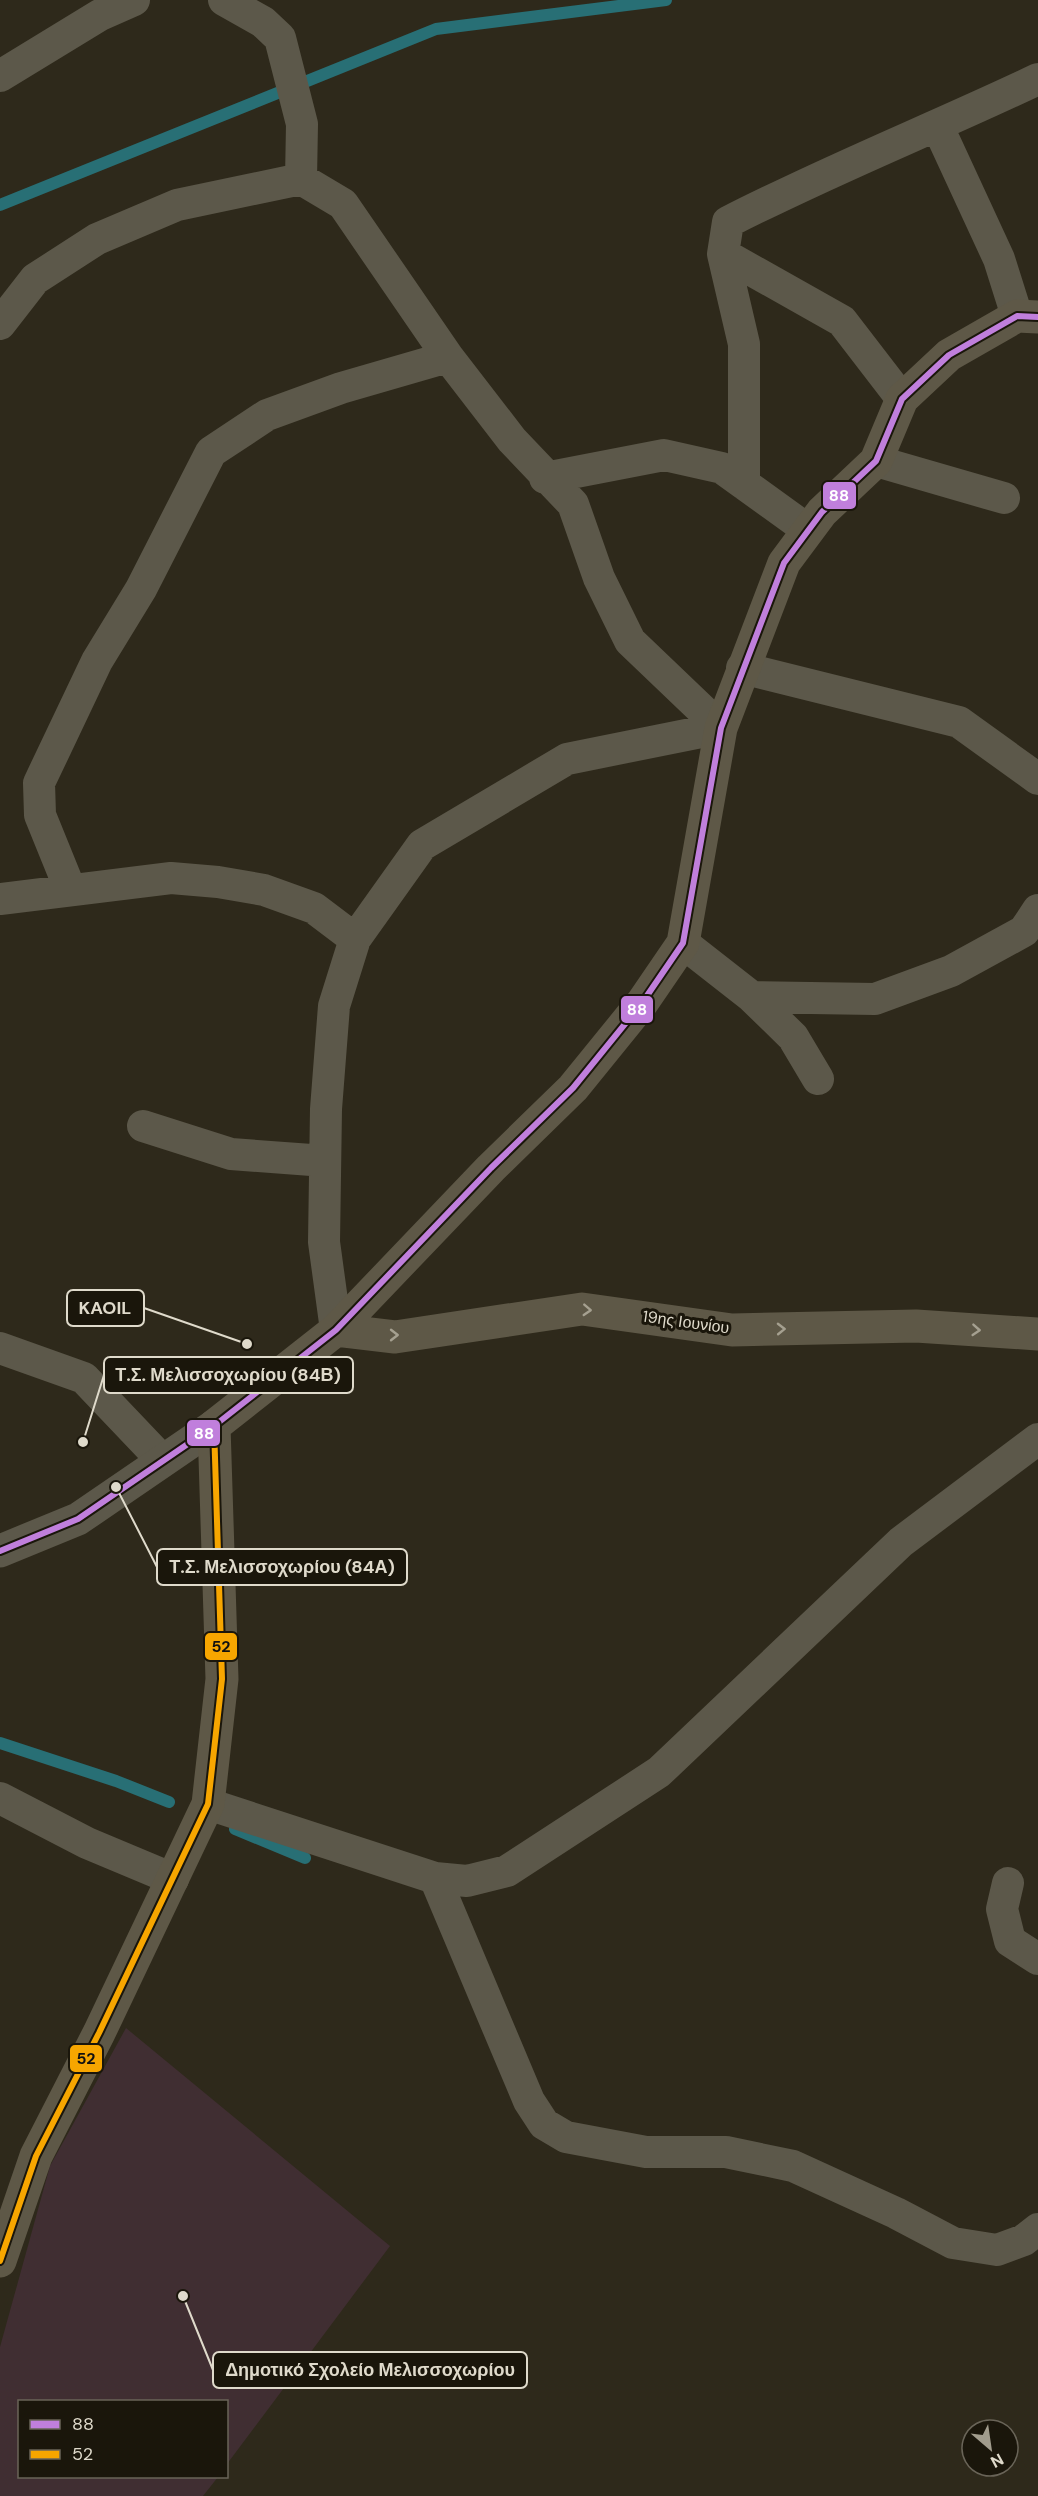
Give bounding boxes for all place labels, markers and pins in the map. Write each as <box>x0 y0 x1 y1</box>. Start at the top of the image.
callout: KAOIL <box>67 1290 144 1326</box>
callout: Τ.Σ. Μελισσοχωρίου (84Β) <box>104 1357 353 1393</box>
callout: Τ.Σ. Μελισσοχωρίου (84Α) <box>157 1549 407 1585</box>
callout: Δημοτικό Σχολείο Μελισσοχωρίου <box>213 2352 527 2388</box>

